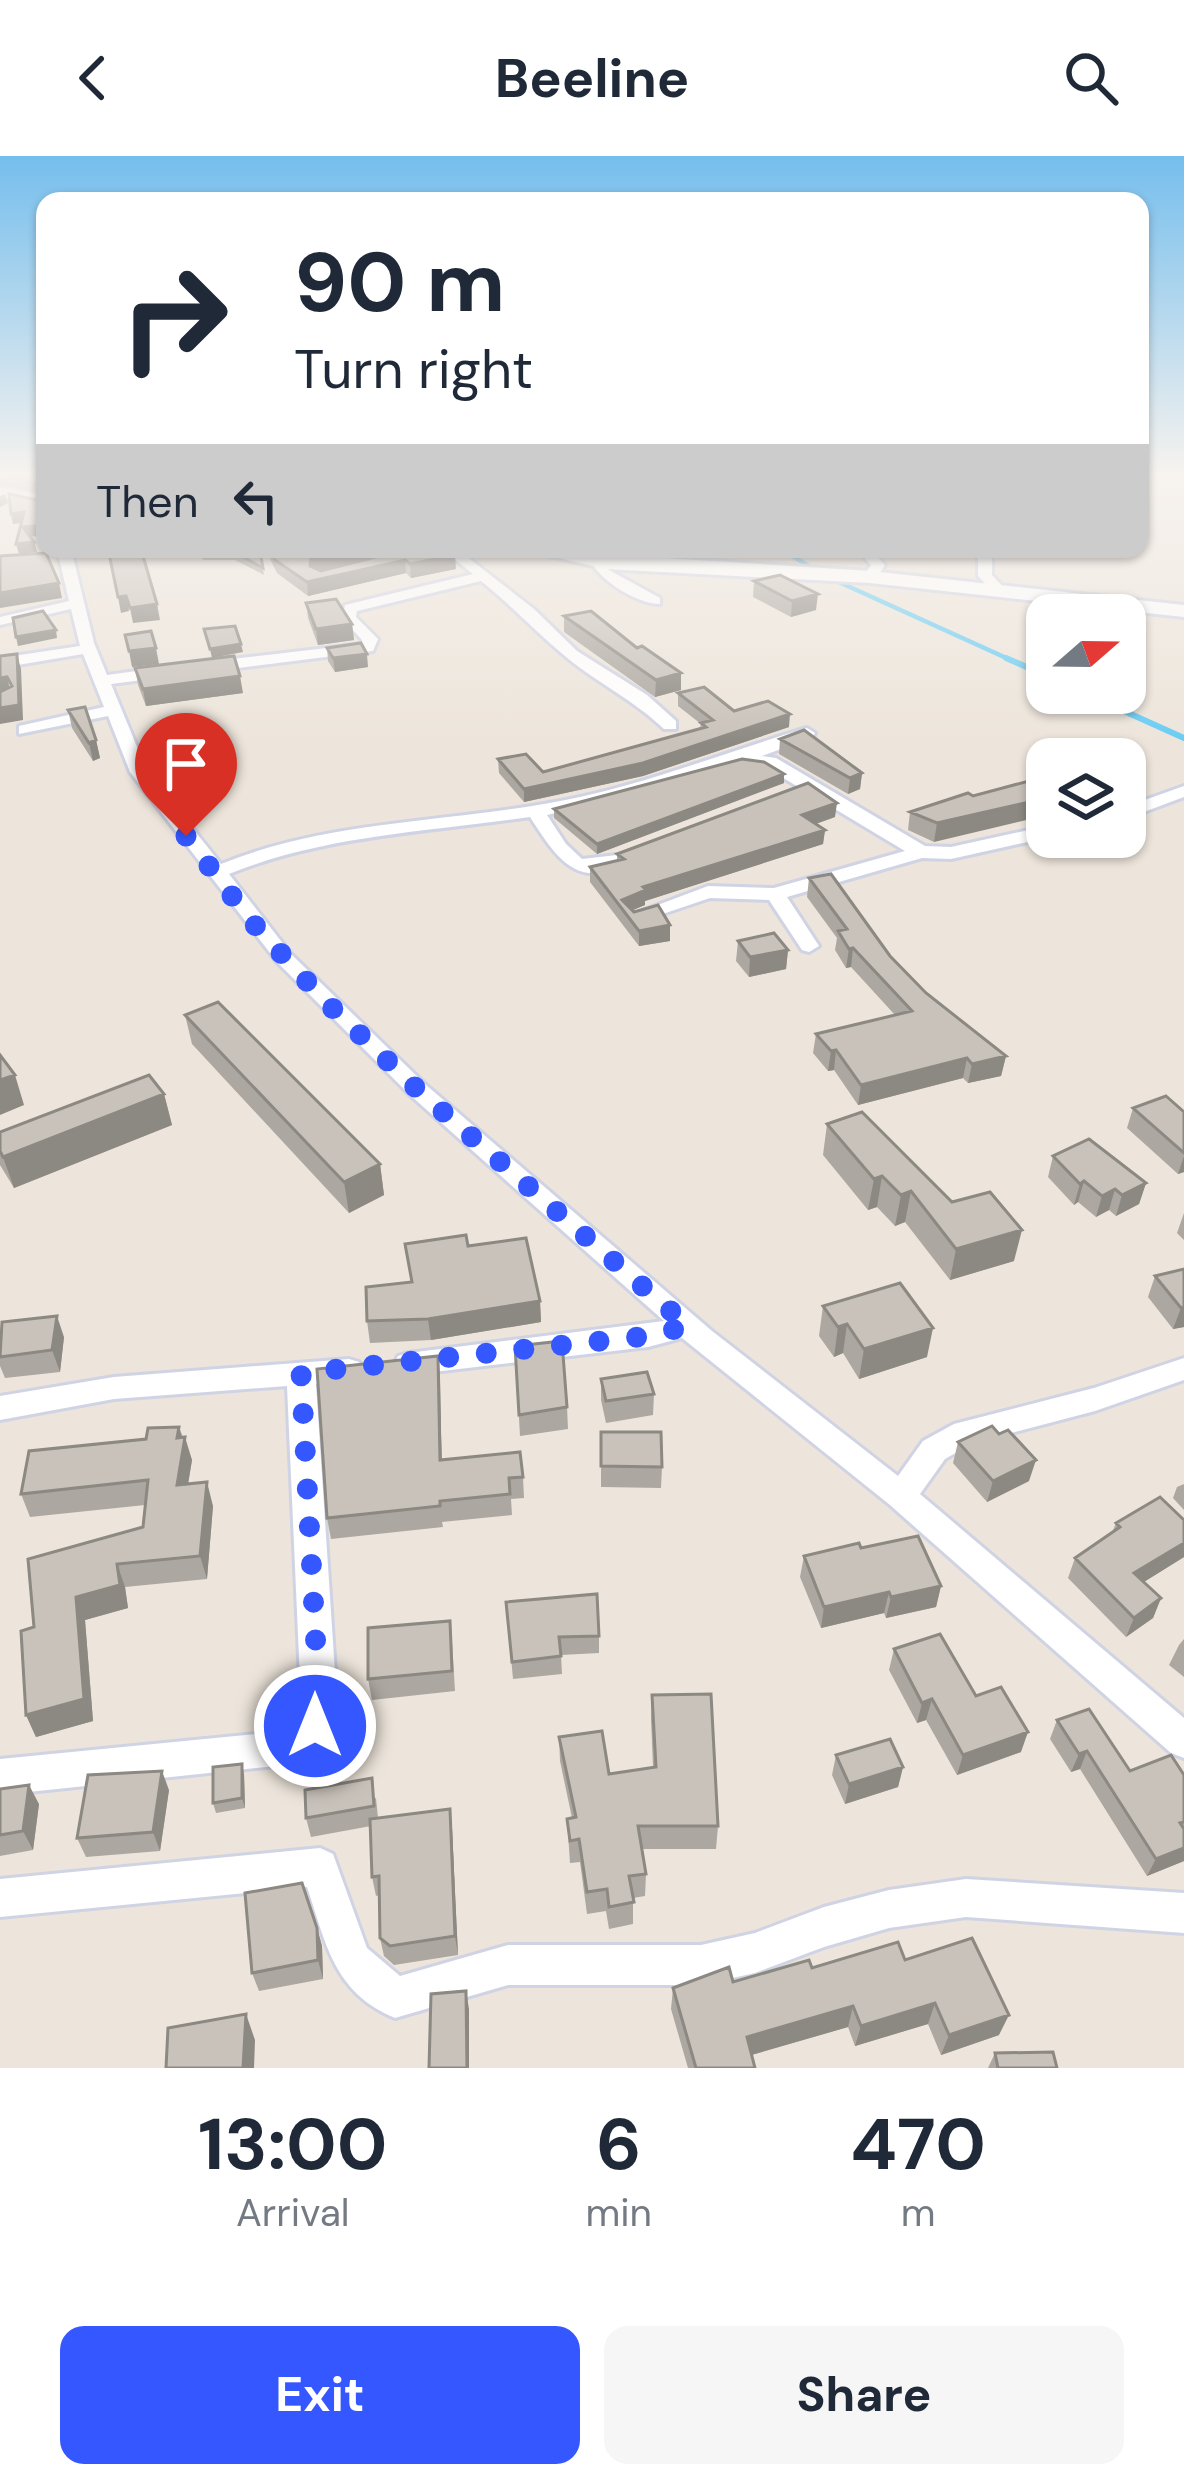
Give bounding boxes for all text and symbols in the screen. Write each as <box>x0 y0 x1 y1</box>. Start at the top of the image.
text: Beeline <box>495 43 689 114</box>
icon: back <box>60 45 126 111</box>
icon: search <box>1058 45 1124 111</box>
text: 90 m <box>294 228 505 337</box>
icon: right <box>96 240 252 396</box>
text: Turn right <box>294 334 533 405</box>
icon: left <box>223 468 289 534</box>
text: Then <box>96 472 199 531</box>
north arrow <box>1026 594 1146 714</box>
map controls <box>1026 594 1146 858</box>
pin <box>135 713 237 836</box>
icon: arrive <box>153 731 219 797</box>
button: layers <box>1026 738 1146 858</box>
position arrow <box>252 1663 378 1789</box>
text: 13:00 <box>198 2098 387 2191</box>
text: 6 <box>596 2098 642 2191</box>
text: 470 <box>850 2098 986 2191</box>
text: Arrival <box>236 2187 350 2238</box>
text: min <box>586 2187 652 2238</box>
text: m <box>901 2187 935 2238</box>
button: Exit <box>60 2326 580 2464</box>
button: Share <box>604 2326 1124 2464</box>

